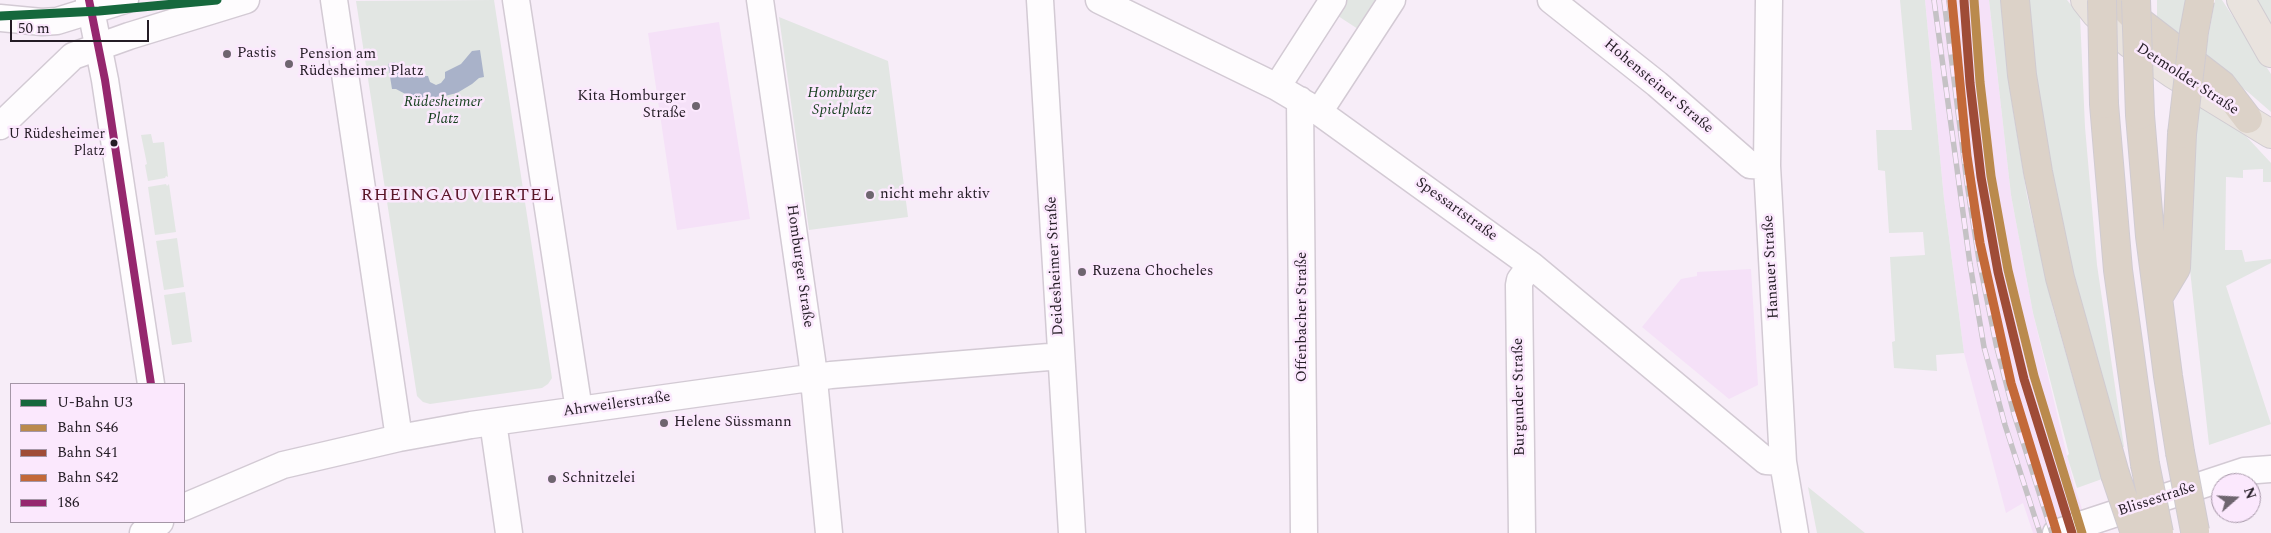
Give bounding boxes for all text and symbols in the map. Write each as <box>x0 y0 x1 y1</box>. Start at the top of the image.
scale bar <box>12 10 151 42</box>
text: 50 m <box>18 17 50 40</box>
street label: Hohensteiner Straße <box>1600 36 1716 138</box>
street label: Detmolder Straße <box>2132 40 2242 120</box>
place label: Pastis <box>237 45 276 63</box>
place label: Pension am Rüdesheimer Platz <box>299 46 424 81</box>
marker: Pastis <box>221 48 233 60</box>
marker: Pension am Rüdesheimer Platz <box>283 58 295 70</box>
park label: Homburger Spielplatz <box>807 85 877 120</box>
place label: Kita Homburger Straße <box>577 88 686 123</box>
park label: Rüdesheimer Platz <box>404 94 482 129</box>
marker: Kita Homburger Straße <box>690 100 702 112</box>
place label: U Rüdesheimer Platz <box>9 127 105 160</box>
marker: U Rüdesheimer Platz <box>109 138 119 148</box>
street label: Spessartstraße <box>1412 174 1500 246</box>
district label: RHEINGAUVIERTEL <box>359 185 557 207</box>
place label: nicht mehr aktiv <box>880 186 989 204</box>
marker: nicht mehr aktiv <box>864 189 876 201</box>
street label: Deidesheimer Straße <box>1043 196 1069 336</box>
street label: Homburger Straße <box>781 203 817 329</box>
street label: Hanauer Straße <box>1760 215 1784 319</box>
street label: Offenbacher Straße <box>1294 252 1312 382</box>
place label: Ruzena Chocheles <box>1092 263 1214 281</box>
marker: Ruzena Chocheles <box>1076 266 1088 278</box>
street label: Burgunder Straße <box>1510 338 1530 456</box>
legend <box>10 383 185 523</box>
street label: Ahrweilerstraße <box>562 389 672 421</box>
text: U-Bahn U3 <box>57 391 133 414</box>
place label: Helene Süssmann <box>674 414 792 432</box>
text: Bahn S46 <box>57 416 118 439</box>
marker: Helene Süssmann <box>658 417 670 429</box>
text: Bahn S41 <box>57 441 118 464</box>
text: Bahn S42 <box>57 466 118 489</box>
place label: Schnitzelei <box>562 470 636 488</box>
marker: Schnitzelei <box>546 473 558 485</box>
north arrow <box>2211 473 2261 523</box>
street label: Blissestraße <box>2116 479 2198 521</box>
text: N <box>2238 484 2261 502</box>
text: 186 <box>57 491 80 514</box>

